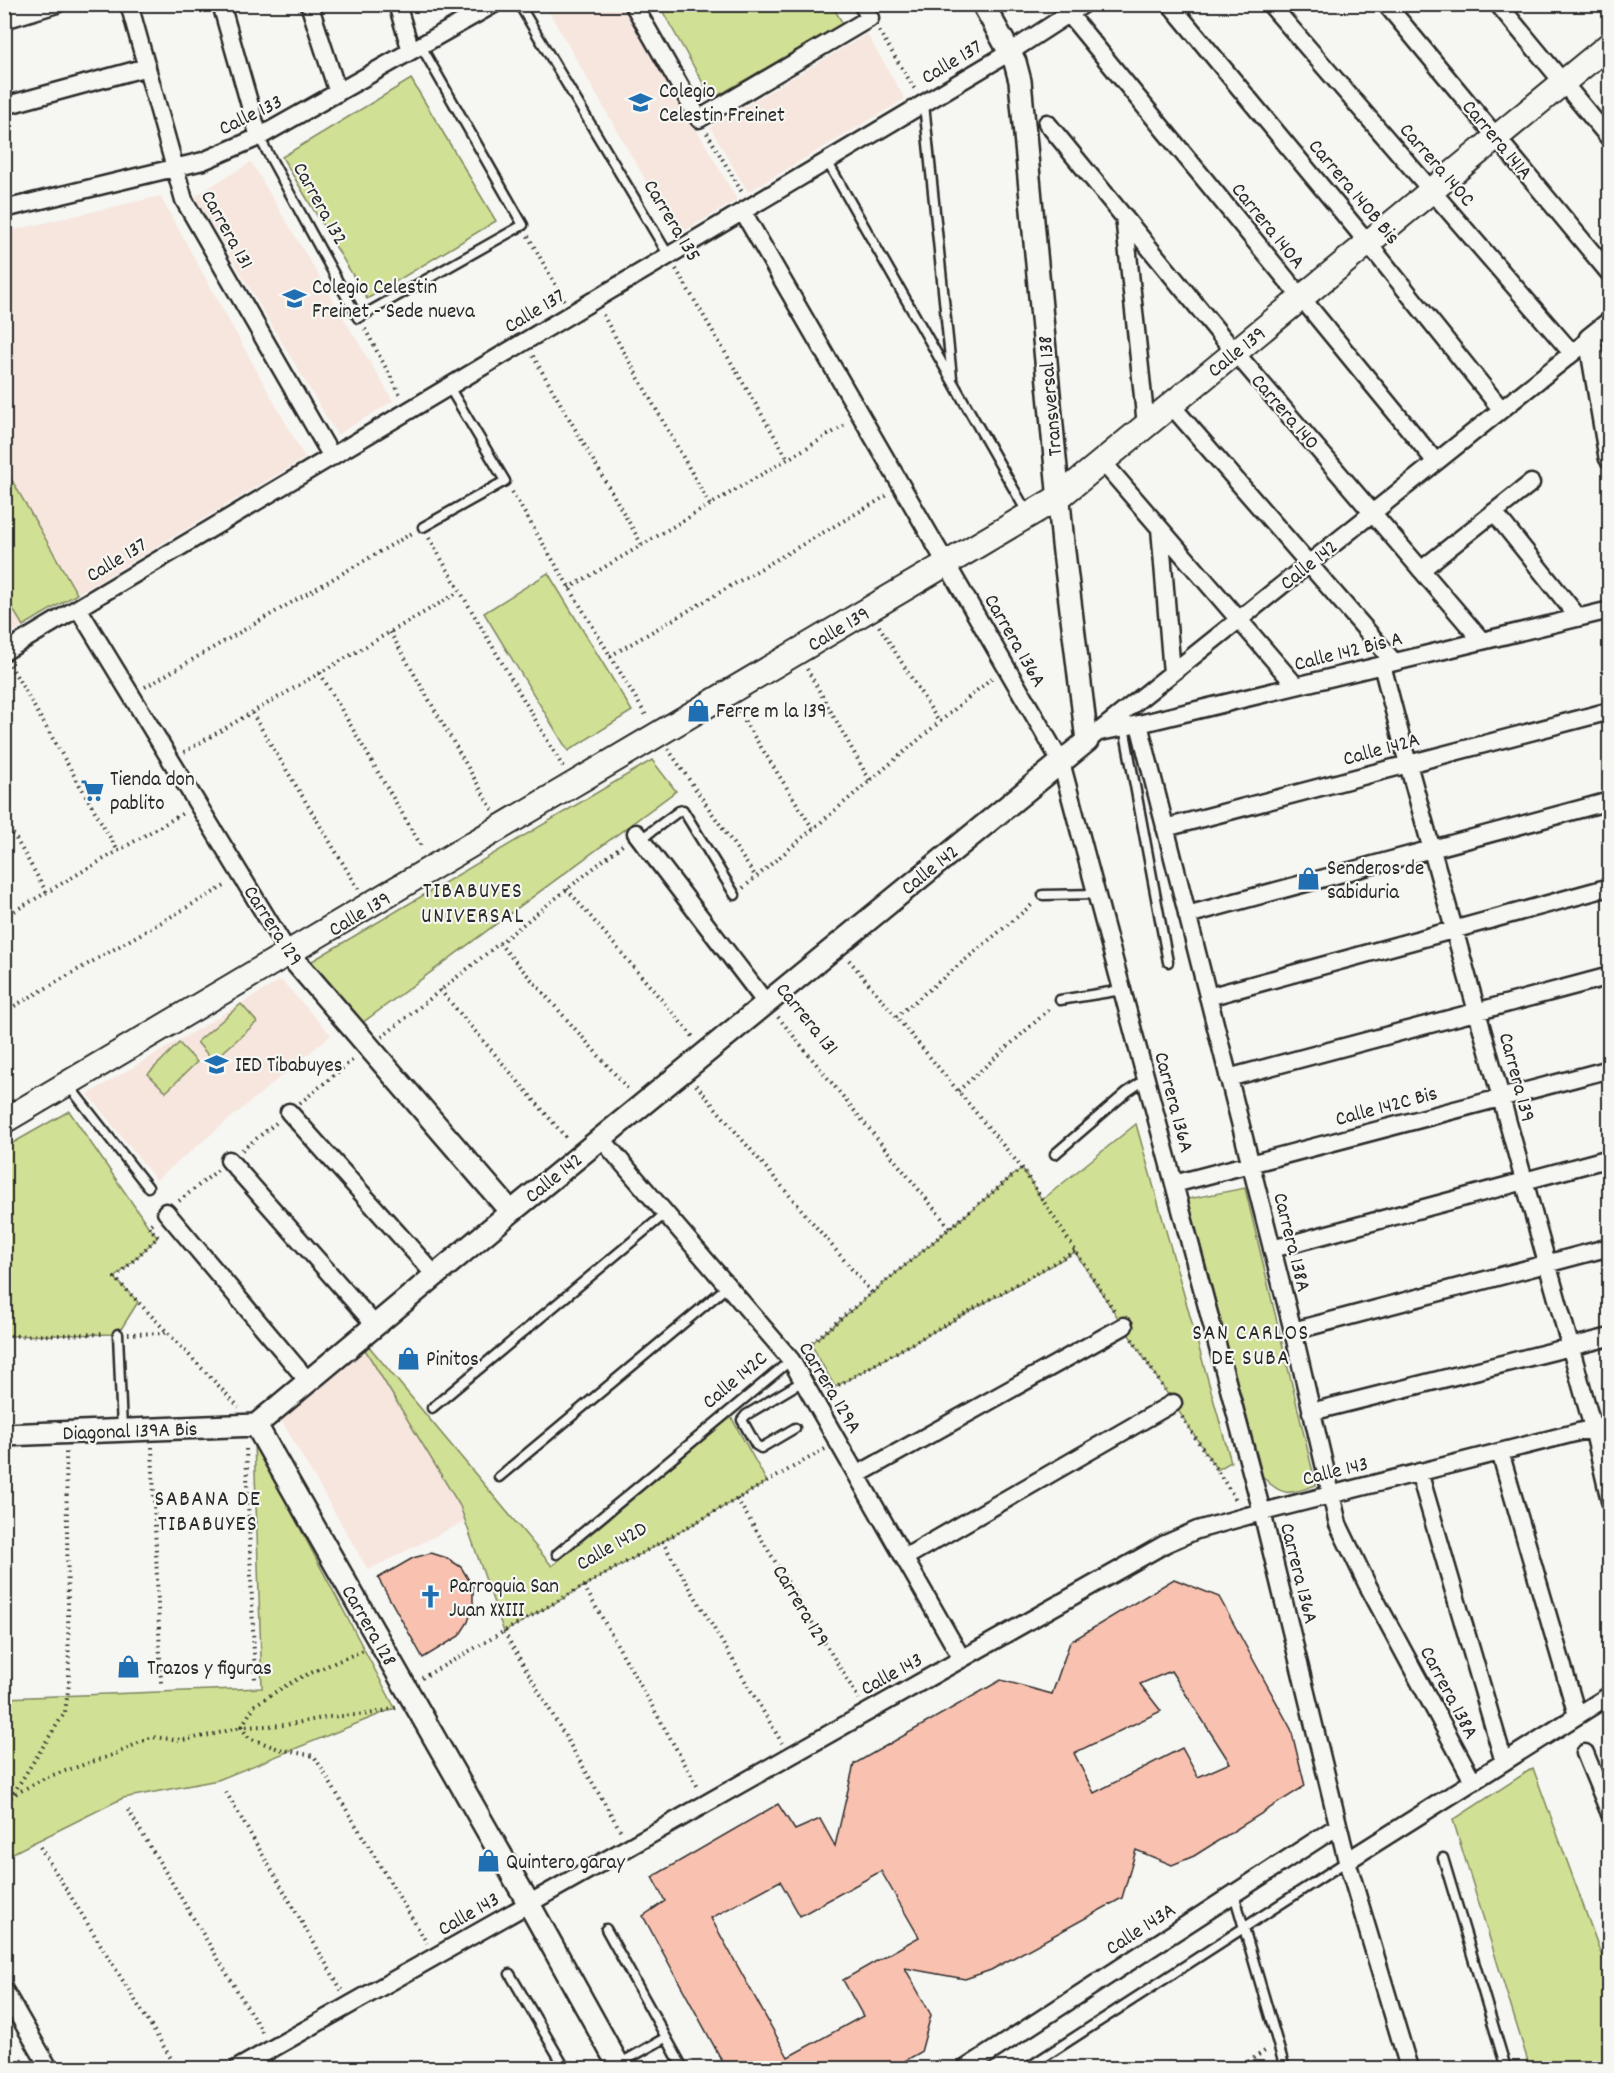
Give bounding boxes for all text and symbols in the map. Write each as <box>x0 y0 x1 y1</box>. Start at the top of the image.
street label: Calle 137 <box>916 34 989 93</box>
place label: Colegio Celestin Freinet <box>659 78 785 132</box>
street label: Calle 133 <box>214 88 288 145</box>
school or university icon: Colegio Celestin Freinet <box>628 89 654 115</box>
street label: Carrera 141A <box>1453 94 1538 188</box>
street label: Carrera 140C <box>1391 117 1481 215</box>
street label: Carrera 140B Bis <box>1300 134 1406 252</box>
street label: Carrera 132 <box>283 158 353 251</box>
street label: Carrera 135 <box>634 175 707 268</box>
street label: Carrera 140A <box>1222 177 1311 277</box>
street label: Carrera 131 <box>191 186 259 275</box>
place label: Colegio Celestin Freinet - Sede nueva <box>312 274 476 328</box>
street label: Calle 137 <box>499 283 572 342</box>
school or university icon: Colegio Celestin Freinet - Sede nueva <box>281 285 307 311</box>
street label: Calle 139 <box>1202 320 1274 386</box>
street label: Transversal 138 <box>1032 334 1072 457</box>
street label: Carrera 140 <box>1242 368 1325 458</box>
street label: Calle 137 <box>81 532 154 591</box>
street label: Calle 142 <box>1275 534 1345 599</box>
street label: Carrera 136A <box>975 589 1052 694</box>
street label: Calle 139 <box>803 600 876 661</box>
street label: Calle 142 Bis A <box>1291 625 1406 681</box>
shop icon: Ferre m la 139 <box>685 697 711 723</box>
place label: Ferre m la 139 <box>716 698 827 728</box>
street label: Calle 142A <box>1340 726 1423 776</box>
place label: Tienda don pablito <box>110 766 195 820</box>
supermarket icon: Tienda don pablito <box>79 777 105 803</box>
street label: Calle 142 <box>896 839 966 904</box>
place label: Senderos de sabiduria <box>1327 855 1424 909</box>
shop icon: Senderos de sabiduria <box>1296 866 1322 892</box>
district label: TIBABUYES UNIVERSAL <box>421 877 525 933</box>
street label: Carrera 129 <box>234 880 309 973</box>
street label: Calle 139 <box>324 885 397 946</box>
street label: Carrera 131 <box>767 977 844 1063</box>
street label: Carrera 139 <box>1489 1030 1541 1126</box>
street label: Carrera 136A <box>1144 1049 1200 1156</box>
school or university icon: IED Tibabuyes <box>204 1051 230 1077</box>
place label: IED Tibabuyes <box>235 1052 343 1082</box>
street label: Calle 142C Bis <box>1332 1080 1441 1136</box>
street label: Calle 142 <box>520 1147 590 1212</box>
street label: Carrera 138A <box>1263 1190 1317 1296</box>
district label: SAN CARLOS DE SUBA <box>1192 1319 1310 1375</box>
street label: Carrera 129A <box>789 1337 868 1440</box>
shop icon: Pinitos <box>395 1345 421 1371</box>
street label: Calle 142C <box>697 1345 775 1418</box>
place label: Pinitos <box>426 1346 479 1376</box>
street label: Diagonal 139A Bis <box>62 1416 198 1450</box>
street label: Calle 143 <box>1300 1450 1372 1496</box>
district label: SABANA DE TIBABUYES <box>155 1485 261 1541</box>
street label: Calle 142D <box>571 1515 654 1580</box>
street label: Carrera 136A <box>1270 1520 1324 1627</box>
street label: Carrera 129 <box>763 1560 836 1653</box>
place label: Parroquia San Juan XXIII <box>449 1573 559 1627</box>
street label: Carrera 128 <box>332 1580 403 1673</box>
church icon: Parroquia San Juan XXIII <box>418 1584 444 1610</box>
street label: Carrera 138A <box>1410 1642 1484 1745</box>
street label: Calle 143 <box>856 1646 929 1705</box>
shop icon: Trazos y figuras <box>116 1654 142 1680</box>
place label: Trazos y figuras <box>147 1655 272 1685</box>
shop icon: Quintero garay <box>475 1848 501 1874</box>
place label: Quintero garay <box>506 1849 625 1879</box>
street label: Calle 143 <box>433 1886 506 1945</box>
street label: Calle 143A <box>1101 1897 1183 1964</box>

